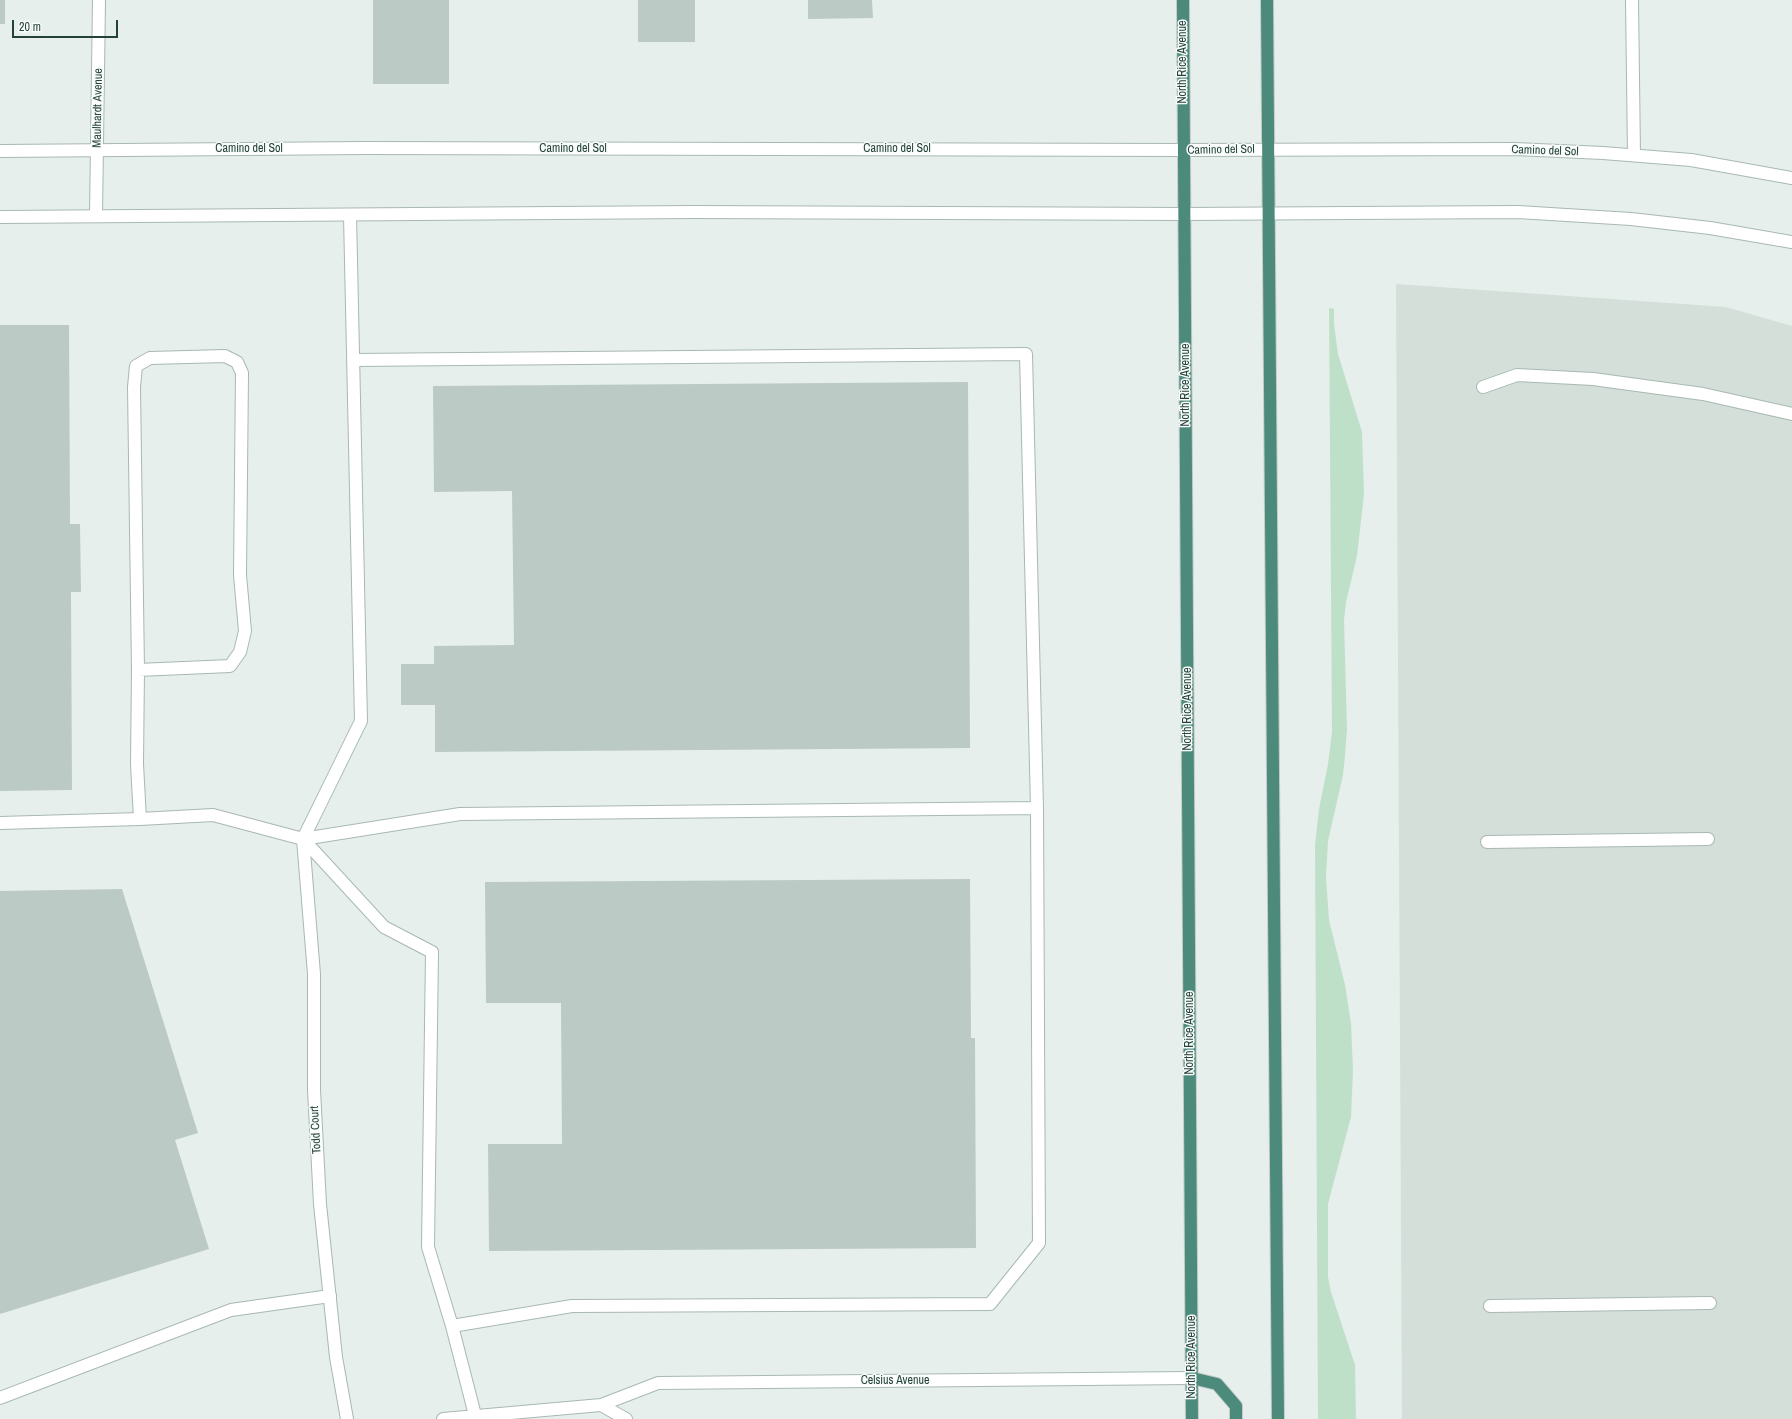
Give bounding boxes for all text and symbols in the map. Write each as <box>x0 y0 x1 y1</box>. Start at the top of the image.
scale bar <box>14 12 120 38</box>
text: 20 m <box>19 19 41 35</box>
street label: North Rice Avenue <box>1176 21 1190 103</box>
street label: Maulhardt Avenue <box>90 68 106 148</box>
street label: Camino del Sol <box>215 142 283 156</box>
street label: Camino del Sol <box>539 142 607 156</box>
street label: Camino del Sol <box>863 142 931 156</box>
street label: Camino del Sol <box>1187 142 1255 158</box>
street label: Camino del Sol <box>1511 143 1579 159</box>
street label: North Rice Avenue <box>1179 344 1193 426</box>
street label: North Rice Avenue <box>1181 668 1195 750</box>
street label: North Rice Avenue <box>1183 992 1197 1074</box>
street label: Todd Court <box>308 1106 324 1154</box>
street label: North Rice Avenue <box>1185 1316 1199 1398</box>
street label: Celsius Avenue <box>861 1374 929 1388</box>

